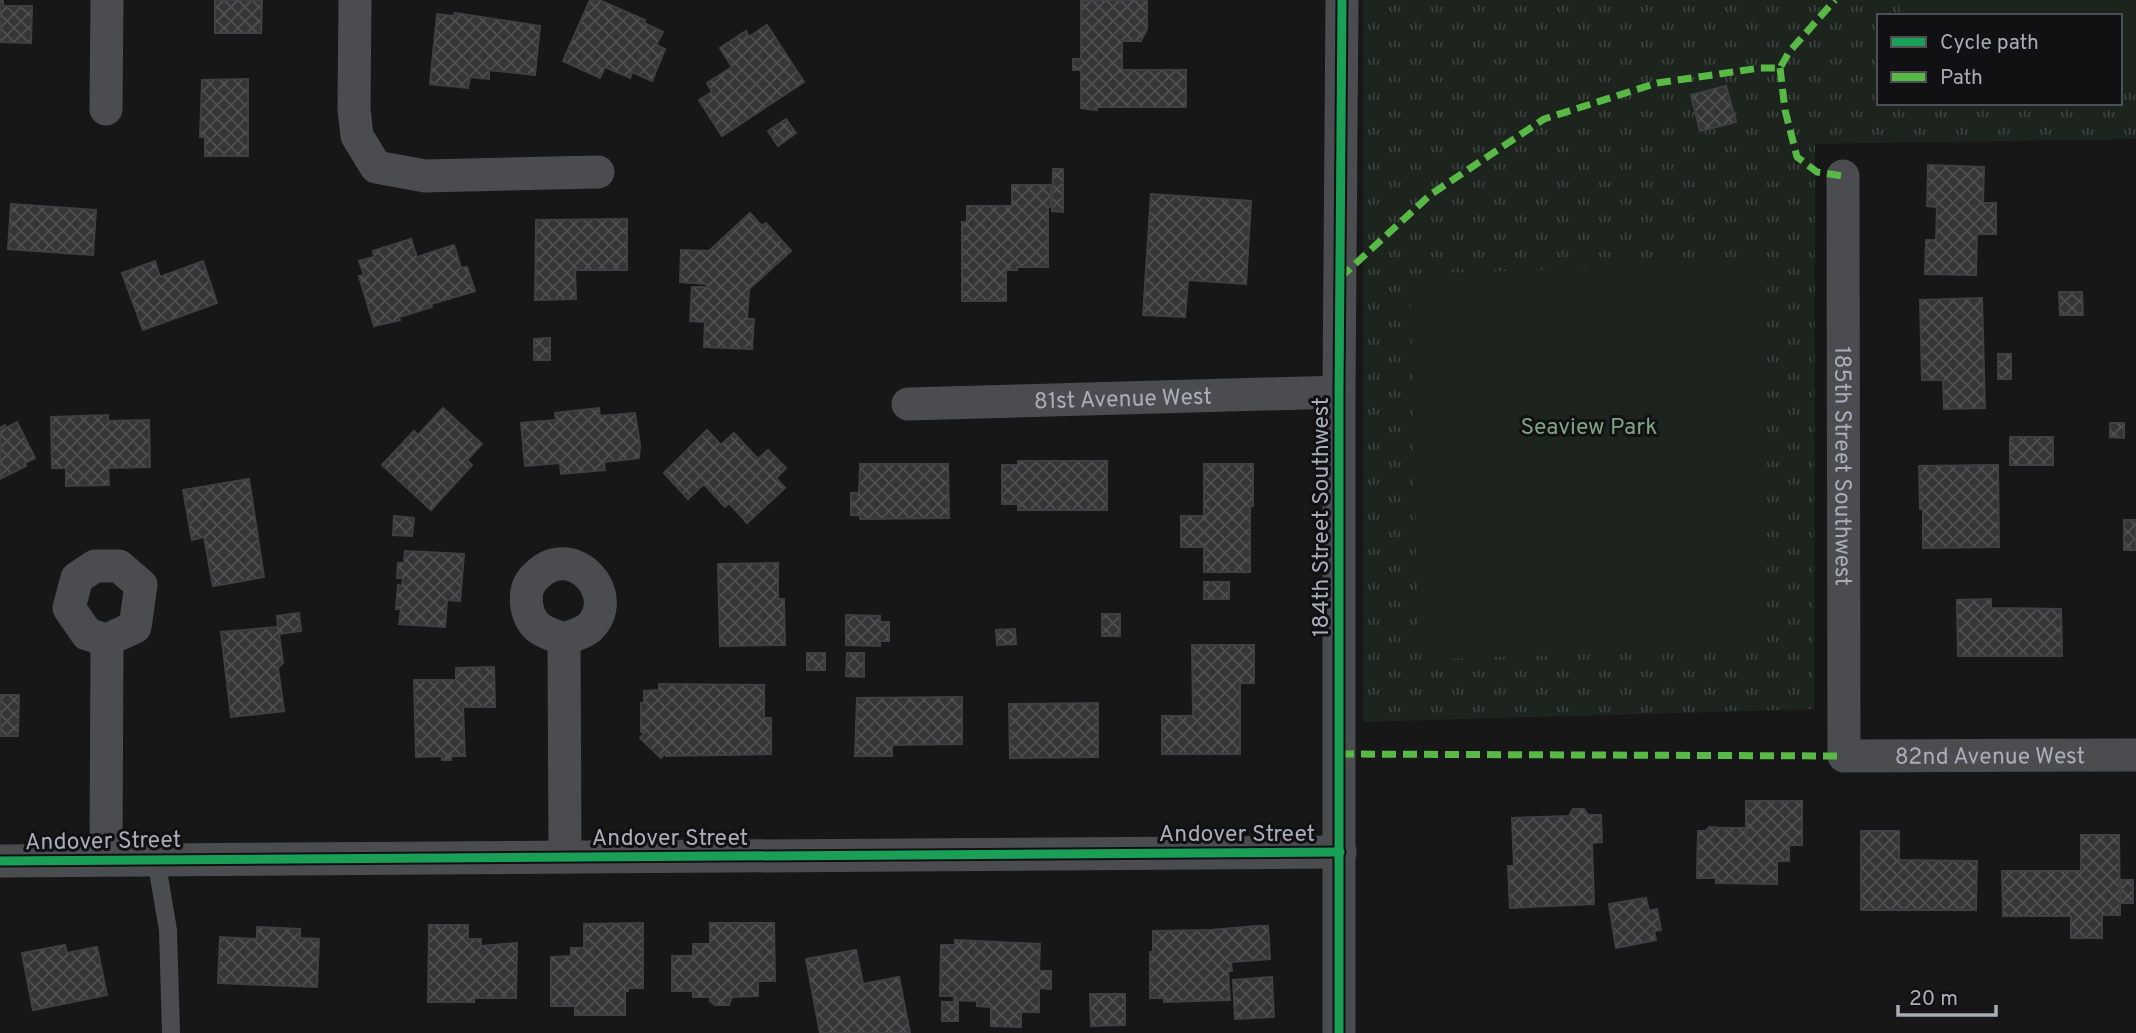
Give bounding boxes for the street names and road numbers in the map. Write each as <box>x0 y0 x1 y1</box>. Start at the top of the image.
street label: 185th Street Southwest <box>1826 346 1856 586</box>
street label: 81st Avenue West <box>1034 384 1212 417</box>
street label: 184th Street Southwest <box>1308 397 1337 637</box>
street label: 82nd Avenue West <box>1895 743 2085 773</box>
street label: Andover Street <box>1159 821 1315 850</box>
street label: Andover Street <box>592 825 748 854</box>
street label: Andover Street <box>25 827 182 858</box>

